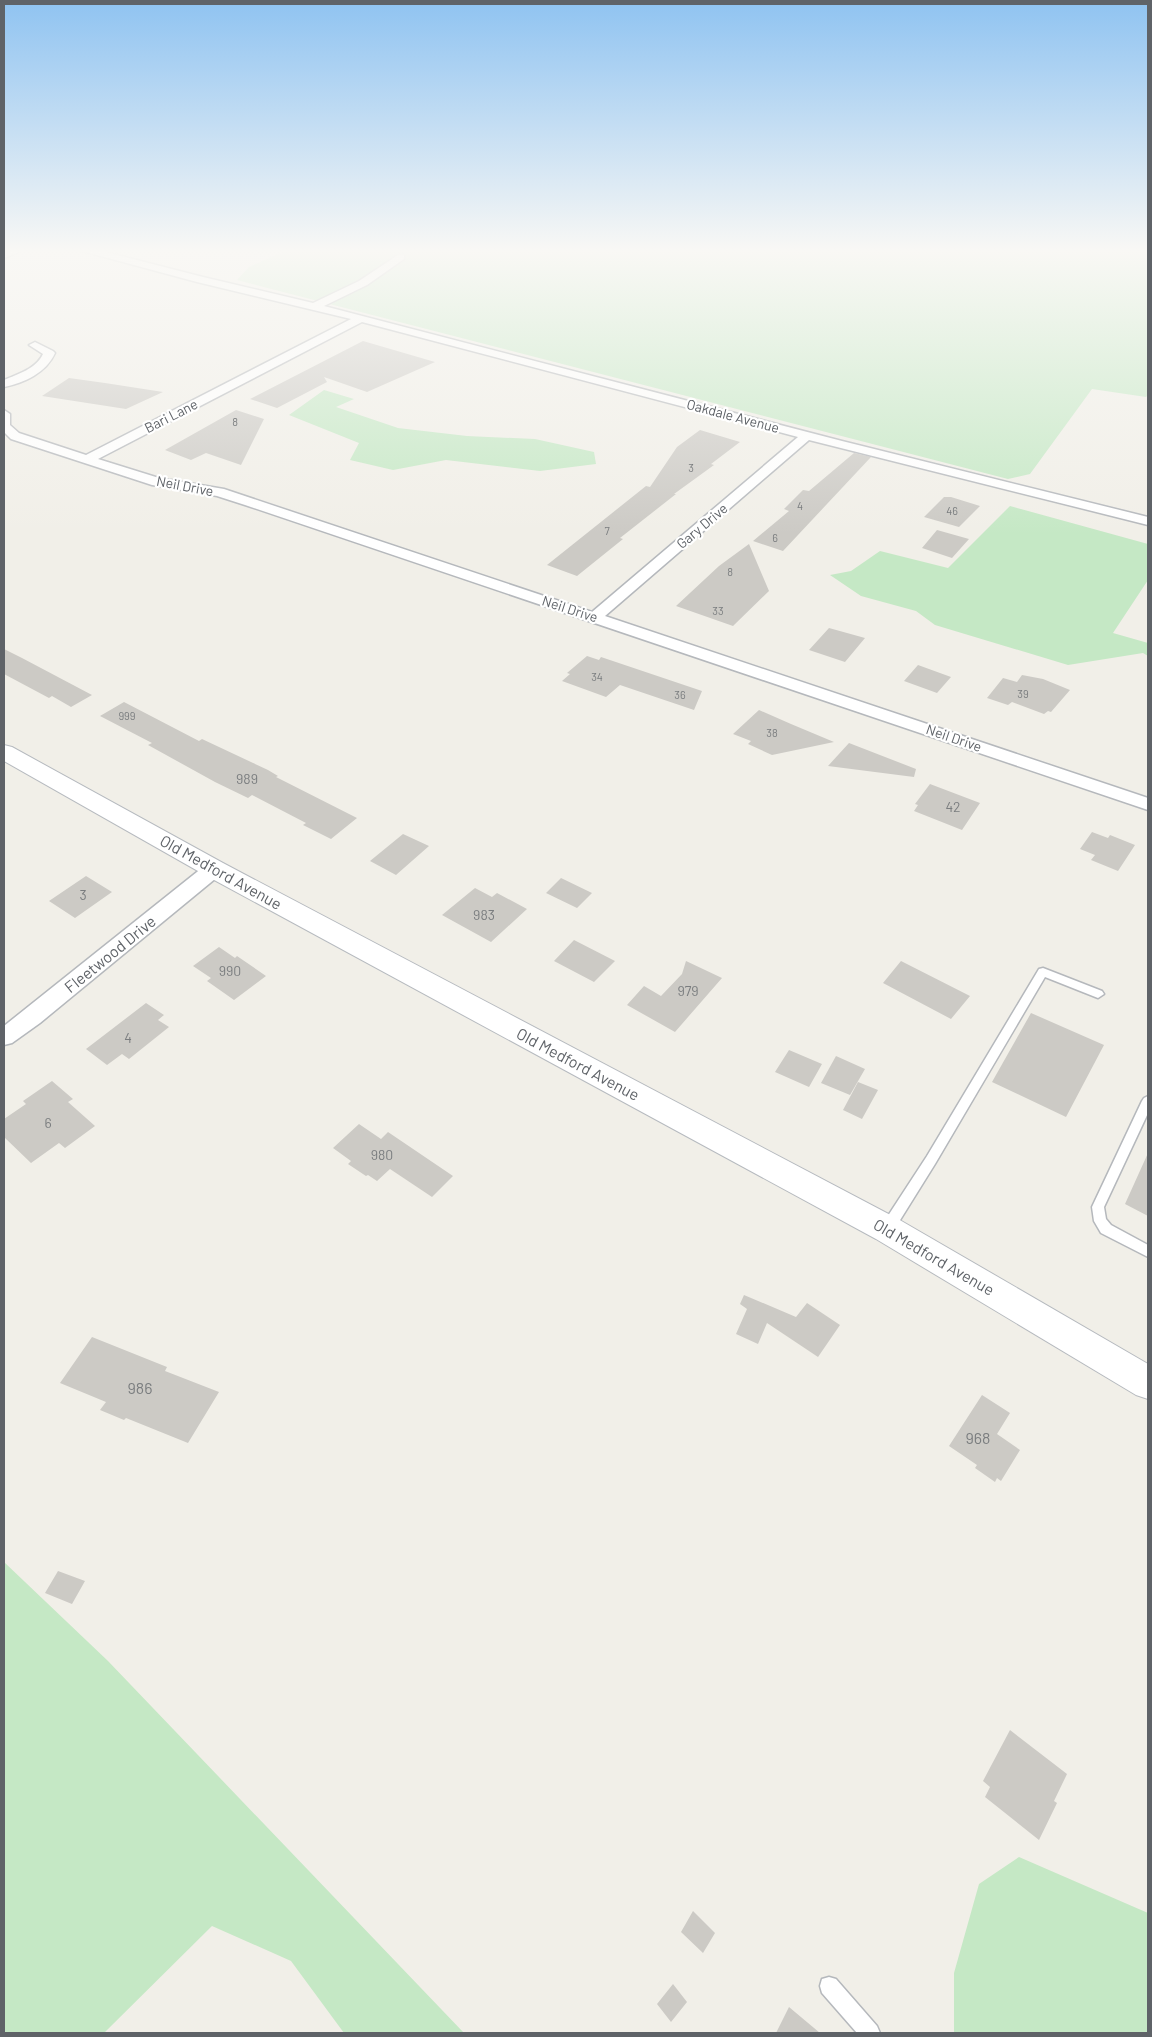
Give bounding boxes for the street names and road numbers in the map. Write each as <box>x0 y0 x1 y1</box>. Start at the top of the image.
street label: Bari Lane <box>141 395 200 436</box>
street label: Oakdale Avenue <box>685 395 781 436</box>
street label: Neil Drive <box>155 472 215 499</box>
street label: Gary Drive <box>673 499 731 552</box>
street label: Neil Drive <box>540 592 600 626</box>
street label: Neil Drive <box>924 720 984 755</box>
street label: Old Medford Avenue <box>157 830 286 913</box>
street label: Fleetwood Drive <box>60 911 159 996</box>
street label: Old Medford Avenue <box>514 1023 643 1104</box>
street label: Old Medford Avenue <box>870 1214 998 1299</box>

